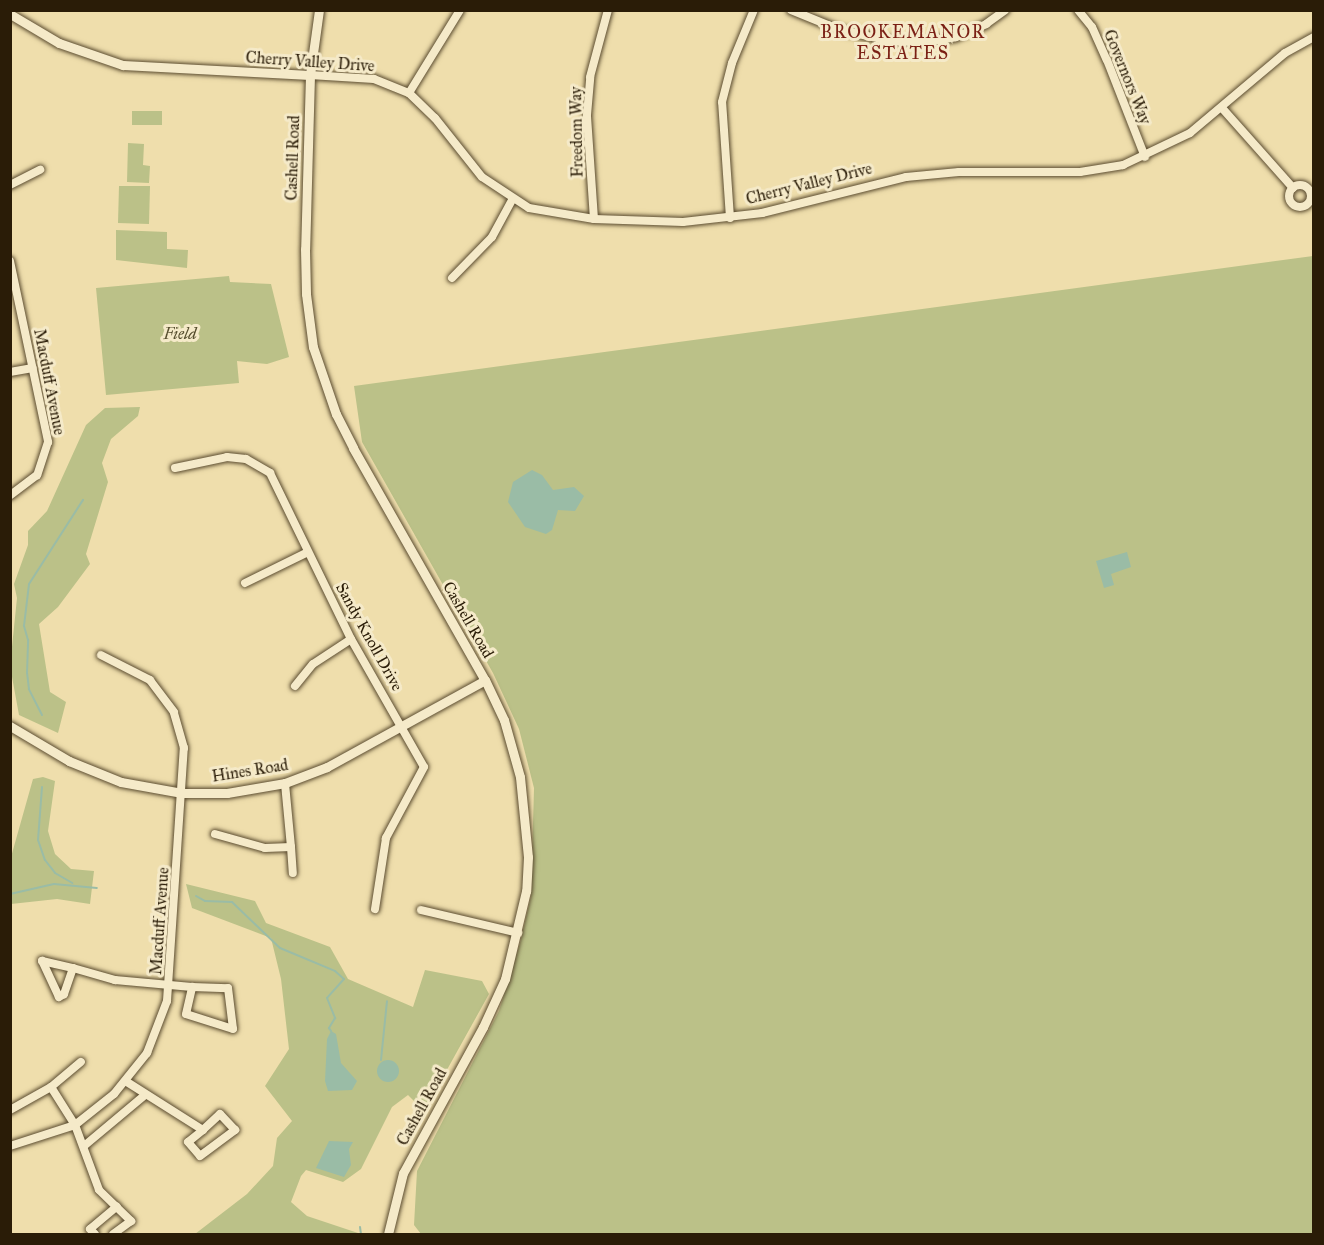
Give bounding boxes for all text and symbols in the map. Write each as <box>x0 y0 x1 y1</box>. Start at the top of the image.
district label: BROOKEMANOR ESTATES <box>820 22 986 64</box>
street label: Governors Way <box>1099 27 1155 127</box>
street label: Cherry Valley Drive <box>245 48 375 76</box>
street label: Freedom Way <box>567 86 587 178</box>
street label: Cashell Road <box>282 115 304 201</box>
street label: Cherry Valley Drive <box>744 159 874 209</box>
park label: Field <box>163 324 197 344</box>
street label: Macduff Avenue <box>29 327 69 437</box>
street label: Cashell Road <box>438 578 498 662</box>
street label: Sandy Knoll Drive <box>331 580 407 694</box>
street label: Hines Road <box>211 756 289 786</box>
street label: Macduff Avenue <box>147 867 173 975</box>
street label: Cashell Road <box>393 1065 451 1149</box>

